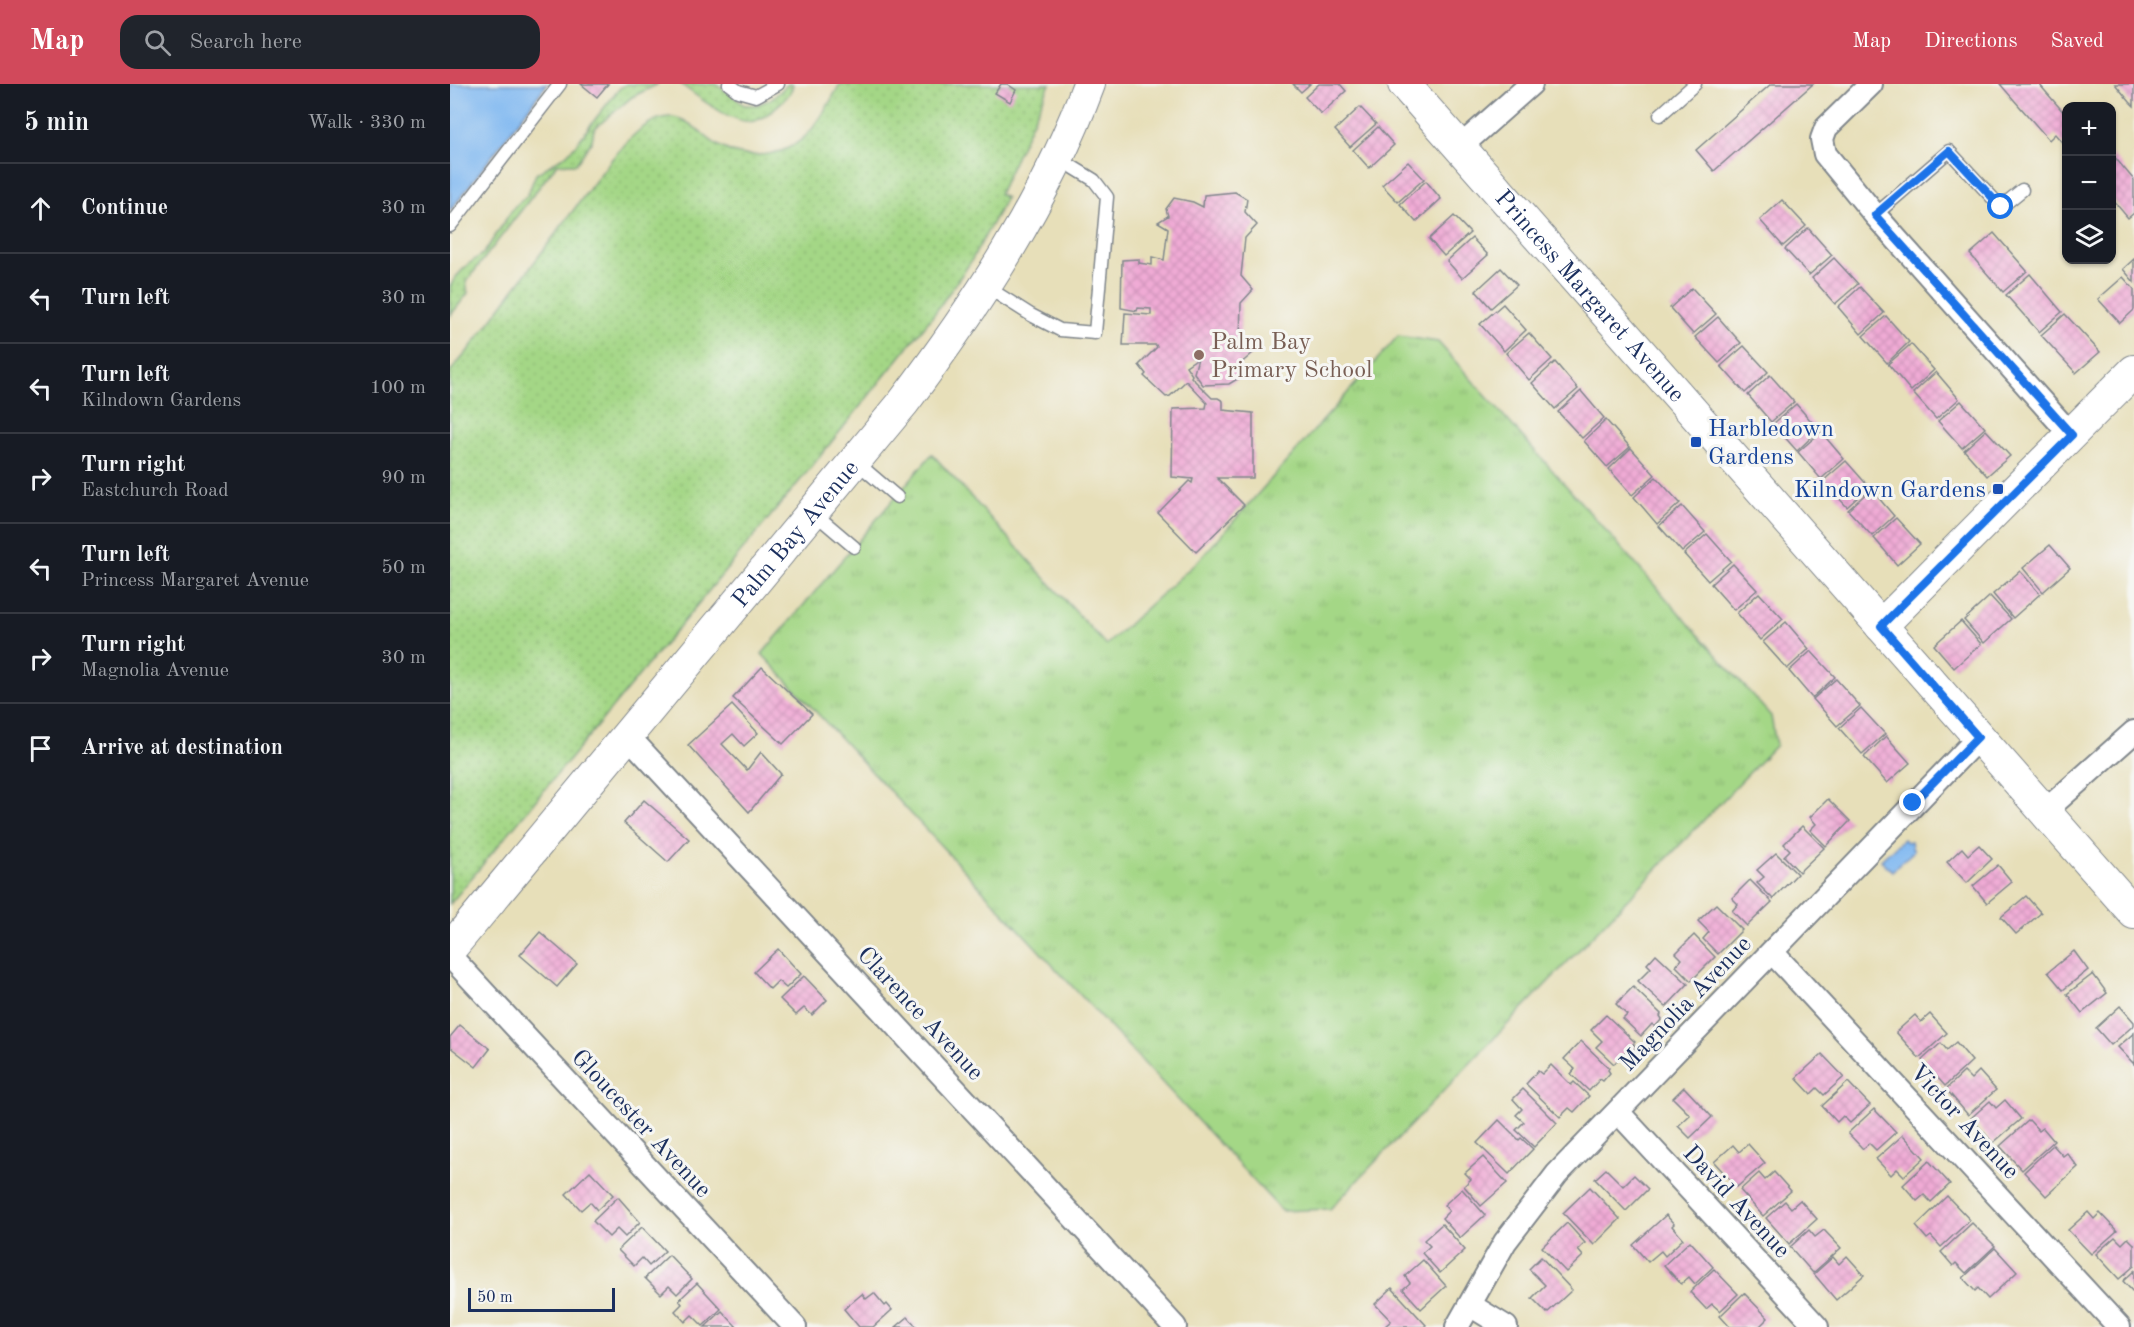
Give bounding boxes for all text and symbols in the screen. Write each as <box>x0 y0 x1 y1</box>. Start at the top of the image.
search box <box>120 15 540 69</box>
icon: search <box>141 26 174 59</box>
text: Map <box>30 28 84 56</box>
text: Search here <box>189 31 302 53</box>
text: Map <box>1852 31 1891 52</box>
text: Directions <box>1924 31 2018 52</box>
text: Saved <box>2051 31 2104 52</box>
map controls <box>2062 102 2116 264</box>
button: + <box>2062 102 2116 156</box>
text: 5 min <box>24 110 89 136</box>
text: Walk · 330 m <box>307 113 426 133</box>
button: − <box>2062 156 2116 210</box>
street label: Princess Margaret Avenue <box>1489 186 1688 408</box>
icon: ahead <box>24 192 57 225</box>
route start <box>1987 193 2013 219</box>
text: Continue <box>81 197 168 219</box>
text: 30 m <box>381 198 426 218</box>
button: layers <box>2062 210 2116 264</box>
icon: left <box>24 282 57 315</box>
text: Turn left <box>81 287 170 309</box>
text: 30 m <box>381 288 426 308</box>
place label: Palm Bay Primary School <box>1211 331 1373 383</box>
marker: Palm Bay Primary School <box>1192 348 1206 362</box>
text: Turn left <box>81 364 170 386</box>
icon: left <box>24 372 57 405</box>
text: 100 m <box>370 378 426 398</box>
text: Kilndown Gardens <box>81 391 241 411</box>
place label: Harbledown Gardens <box>1708 418 1834 470</box>
marker: Harbledown Gardens <box>1689 435 1703 449</box>
text: Turn right <box>81 454 185 476</box>
street label: Palm Bay Avenue <box>729 457 864 613</box>
icon: right <box>24 462 57 495</box>
text: 90 m <box>381 468 426 488</box>
place label: Kilndown Gardens <box>1794 479 1986 503</box>
text: Eastchurch Road <box>81 481 229 501</box>
marker: Kilndown Gardens <box>1991 482 2005 496</box>
text: Turn left <box>81 544 170 566</box>
icon: left <box>24 552 57 585</box>
text: 50 m <box>381 558 426 578</box>
text: Princess Margaret Avenue <box>81 571 309 591</box>
text: Turn right <box>81 634 185 656</box>
icon: right <box>24 642 57 675</box>
text: 30 m <box>381 648 426 668</box>
text: Magnolia Avenue <box>81 661 229 681</box>
icon: arrive <box>24 732 57 765</box>
text: Arrive at destination <box>81 737 283 759</box>
route end <box>1899 789 1925 815</box>
street label: Magnolia Avenue <box>1616 932 1757 1077</box>
street label: Clarence Avenue <box>852 943 987 1086</box>
street label: Gloucester Avenue <box>566 1046 715 1203</box>
street label: Victor Avenue <box>1904 1060 2023 1184</box>
street label: David Avenue <box>1677 1141 1794 1263</box>
scale bar <box>468 1285 615 1312</box>
text: 50 m <box>477 1290 513 1306</box>

